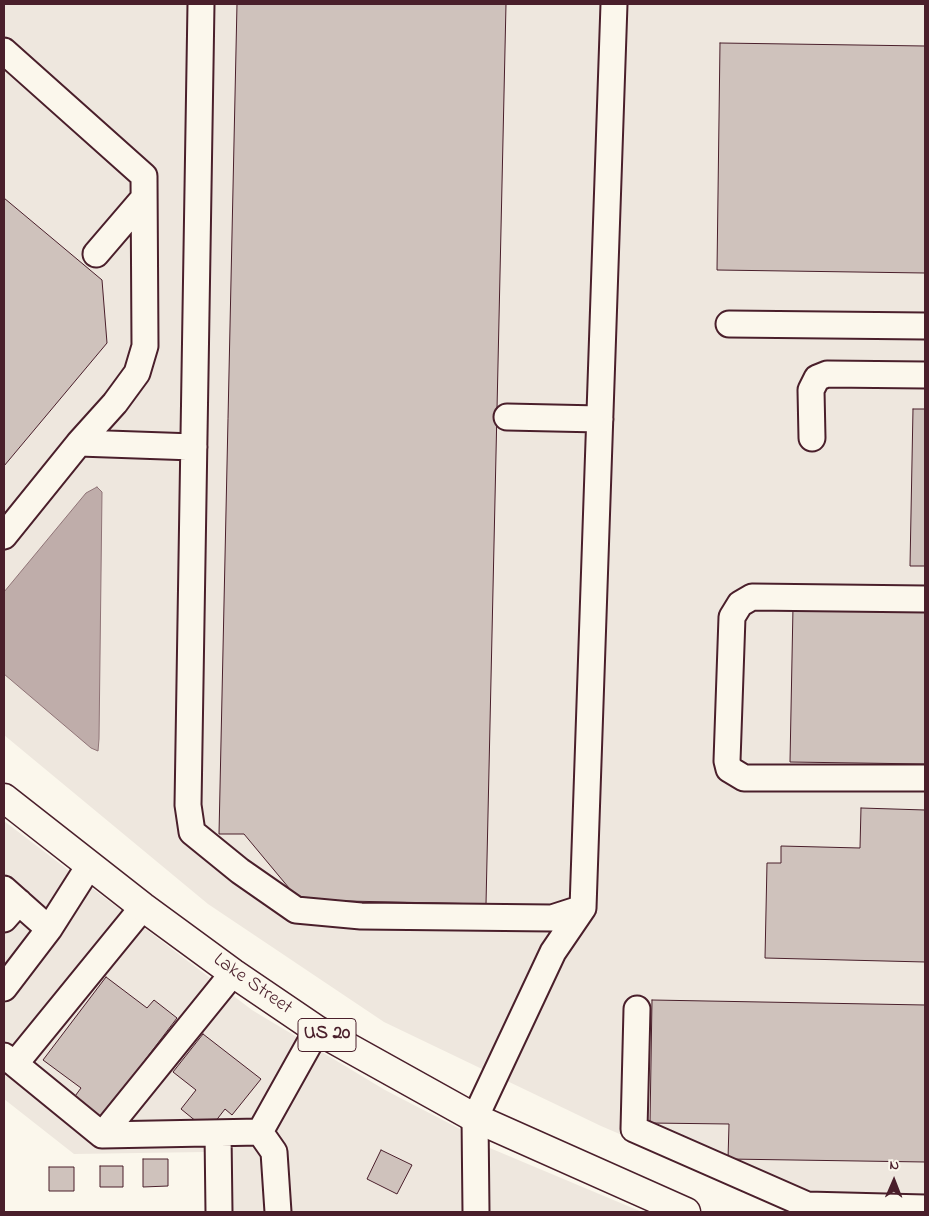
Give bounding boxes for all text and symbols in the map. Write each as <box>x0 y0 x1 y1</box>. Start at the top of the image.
street label: Lake Street <box>208 949 296 1021</box>
road number: US 20 <box>298 1018 356 1052</box>
text: N <box>889 1155 899 1176</box>
north arrow <box>869 1156 919 1206</box>

